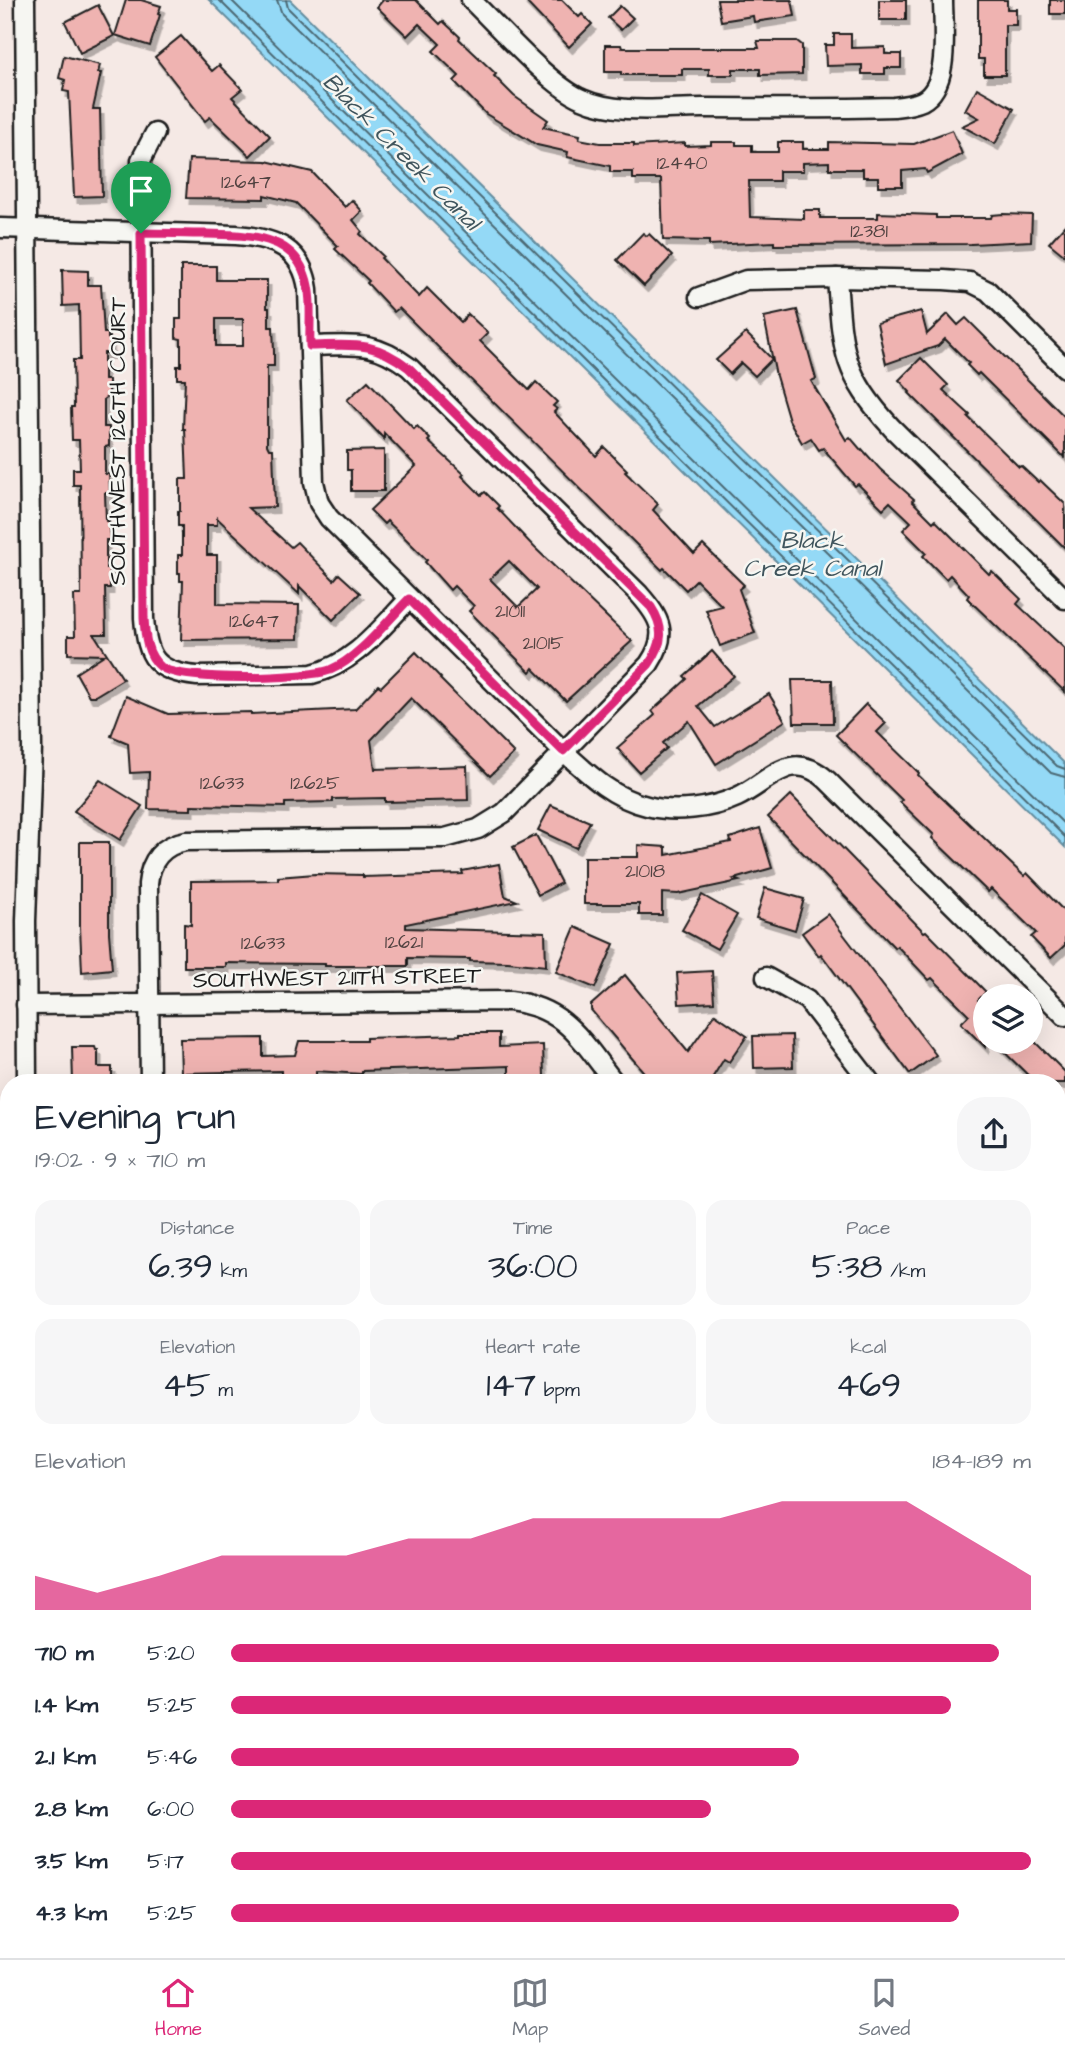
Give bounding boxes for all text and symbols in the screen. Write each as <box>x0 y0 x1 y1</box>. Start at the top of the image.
water label: Black Creek Canal <box>315 66 490 241</box>
house number: 12440 <box>656 150 708 177</box>
pin <box>111 161 171 233</box>
house number: 12647 <box>221 169 271 196</box>
icon: arrive <box>122 172 160 210</box>
house number: 12381 <box>850 218 888 245</box>
street label: SOUTHWEST 126TH COURT <box>102 296 134 585</box>
water label: Black Creek Canal <box>743 524 884 586</box>
house number: 21011 <box>495 598 526 625</box>
house number: 12647 <box>229 608 279 635</box>
house number: 21015 <box>522 630 564 657</box>
house number: 12633 <box>200 770 245 797</box>
house number: 12625 <box>290 770 340 797</box>
house number: 21018 <box>625 858 665 885</box>
house number: 12621 <box>385 929 424 956</box>
house number: 12633 <box>241 930 286 957</box>
street label: SOUTHWEST 211TH STREET <box>192 959 482 997</box>
map controls <box>973 984 1043 1054</box>
button: layers <box>973 984 1043 1054</box>
text: Evening run <box>35 1092 236 1144</box>
button: share <box>957 1097 1031 1171</box>
text: 19:02 · 9 × 710 m <box>35 1144 205 1176</box>
text: Distance <box>161 1215 235 1242</box>
text: Time <box>513 1215 553 1242</box>
text: Pace <box>846 1215 890 1242</box>
text: 6.39 <box>148 1242 213 1291</box>
text: 36:00 <box>488 1242 578 1291</box>
text: 5:38 <box>811 1242 883 1291</box>
text: km <box>213 1258 247 1285</box>
text: /km <box>883 1258 925 1285</box>
text: Elevation <box>160 1334 235 1361</box>
text: Heart rate <box>485 1334 581 1361</box>
text: kcal <box>850 1334 887 1361</box>
text: 45 <box>162 1361 211 1410</box>
text: 147 <box>486 1361 536 1410</box>
text: 469 <box>835 1361 901 1410</box>
text: m <box>211 1377 233 1404</box>
text: bpm <box>536 1377 580 1404</box>
text: Elevation <box>35 1445 126 1477</box>
text: 184–189 m <box>932 1445 1031 1477</box>
text: 710 m <box>35 1637 94 1669</box>
text: 5:20 <box>147 1637 195 1669</box>
text: 1.4 km <box>35 1689 98 1721</box>
text: 5:25 <box>147 1689 197 1721</box>
text: 2.1 km <box>35 1741 96 1773</box>
text: 5:46 <box>147 1741 197 1773</box>
text: 2.8 km <box>35 1793 108 1825</box>
text: 6:00 <box>147 1793 194 1825</box>
text: 3.5 km <box>35 1845 107 1877</box>
text: 5:17 <box>147 1845 184 1877</box>
text: 4.3 km <box>35 1897 107 1929</box>
text: 5:25 <box>147 1897 197 1929</box>
tab: Home <box>155 1974 202 2043</box>
tab: Map <box>511 1974 549 2043</box>
tab: Saved <box>859 1974 910 2043</box>

